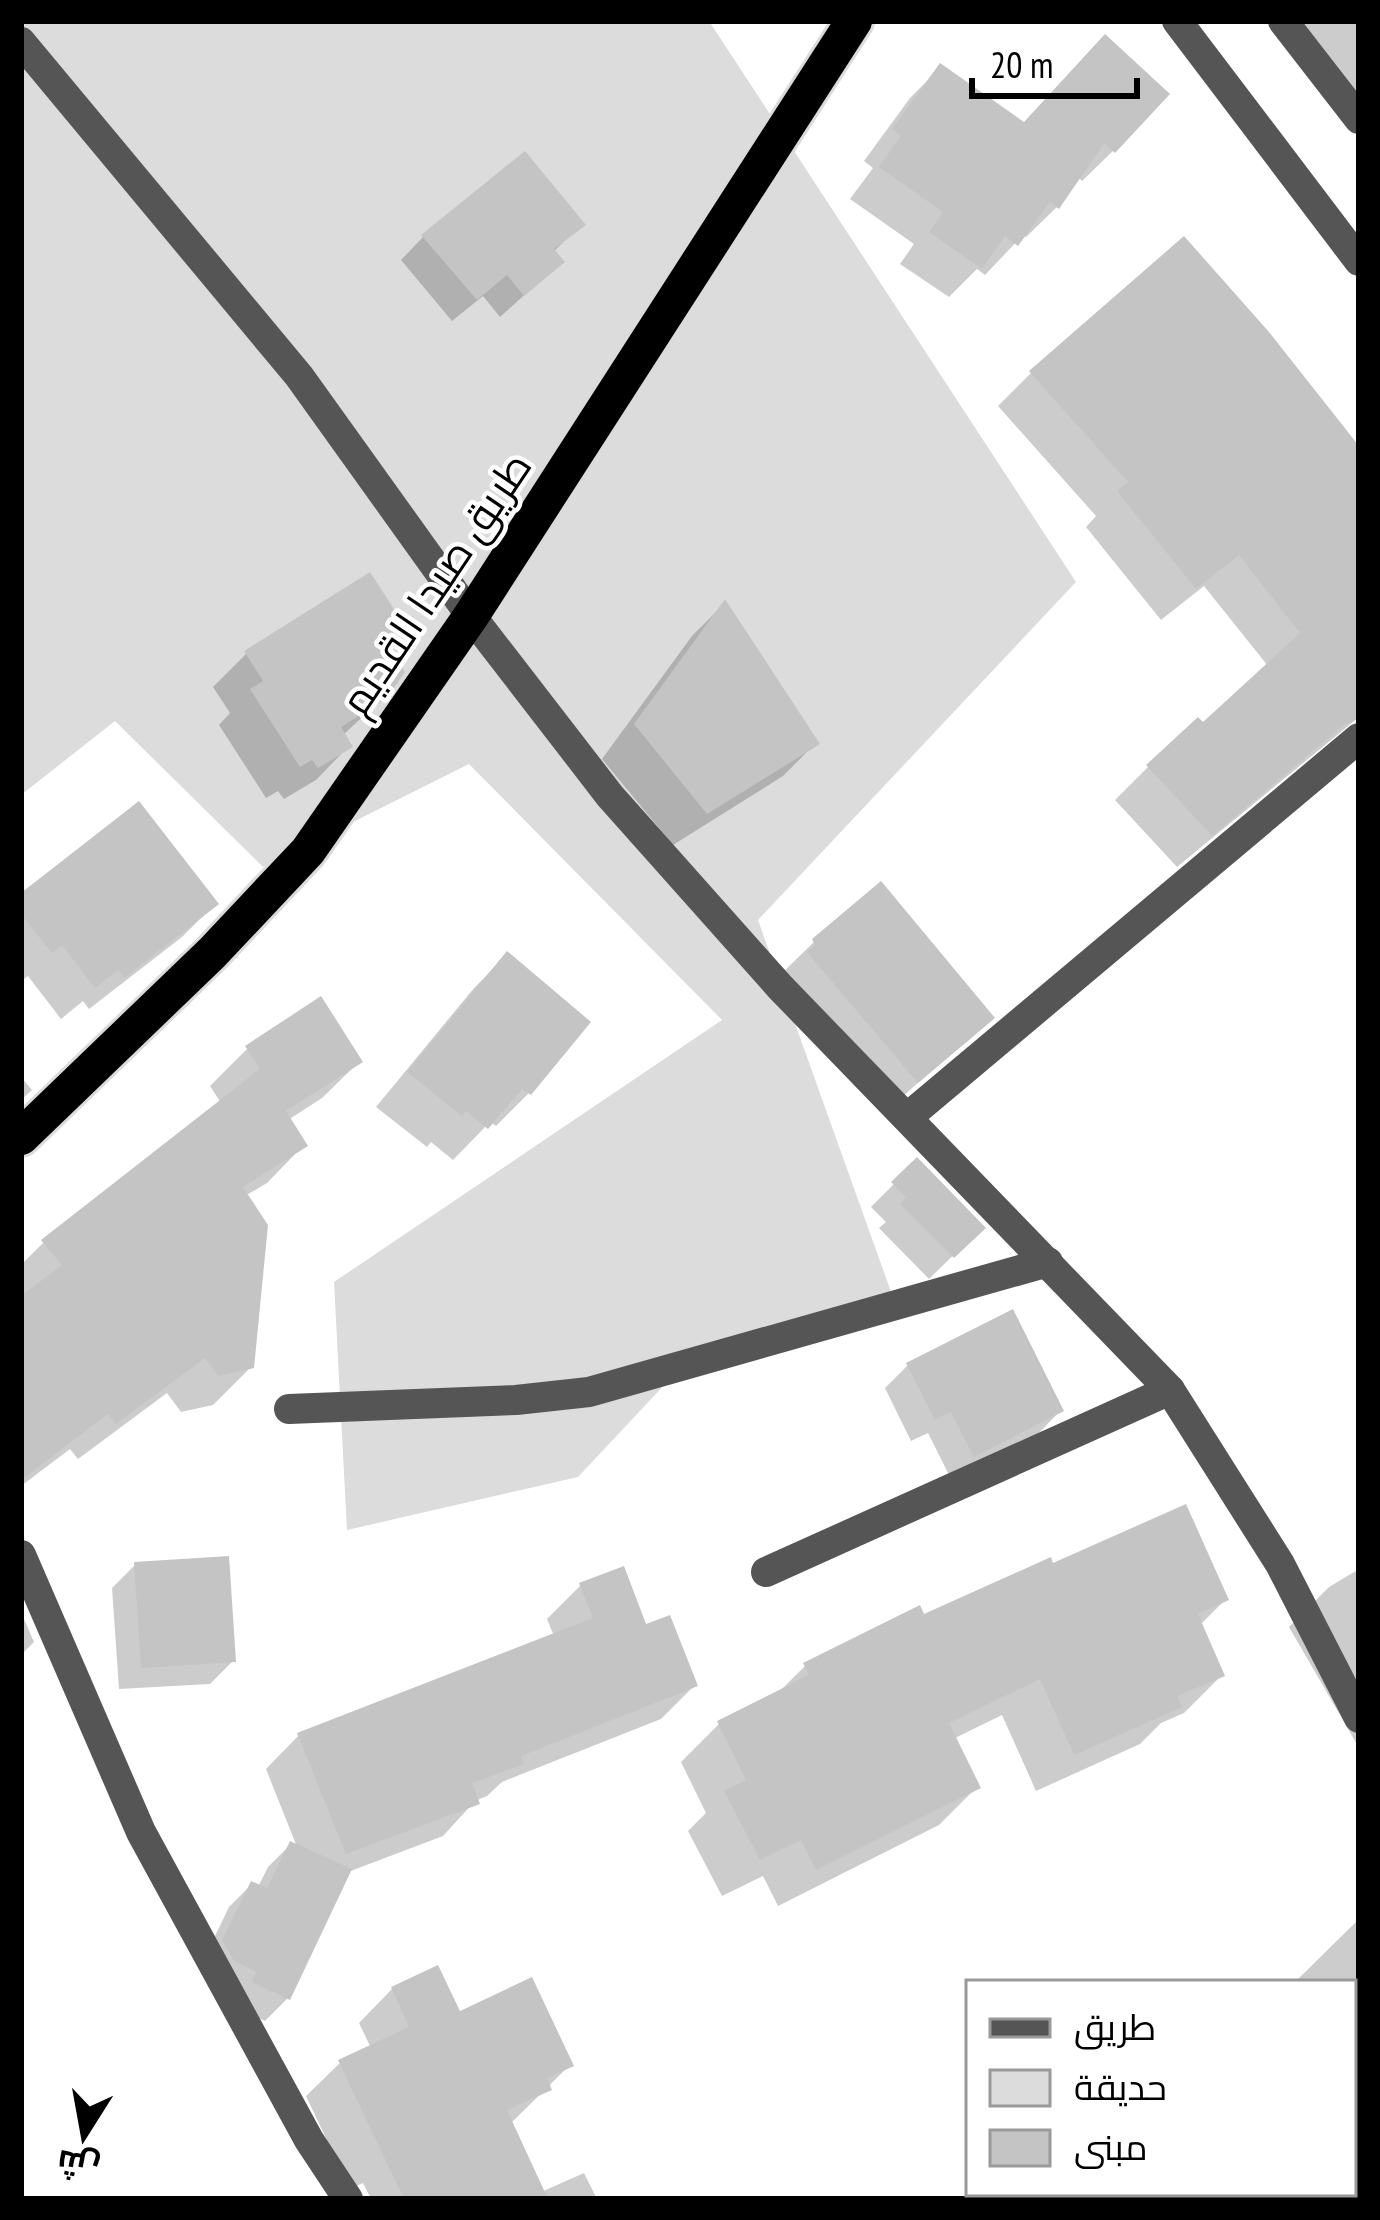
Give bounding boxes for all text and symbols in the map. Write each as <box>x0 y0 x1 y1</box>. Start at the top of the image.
scale bar <box>972 24 1137 98</box>
text: 20 m <box>990 41 1053 88</box>
street label: طريق صيدا القديم <box>327 441 545 726</box>
legend <box>966 1980 1356 2196</box>
text: طريق <box>1074 2003 1156 2050</box>
text: حديقة <box>1074 2063 1167 2110</box>
north arrow <box>24 2076 144 2196</box>
text: مبنى <box>1074 2123 1148 2170</box>
text: ش <box>53 2141 103 2191</box>

